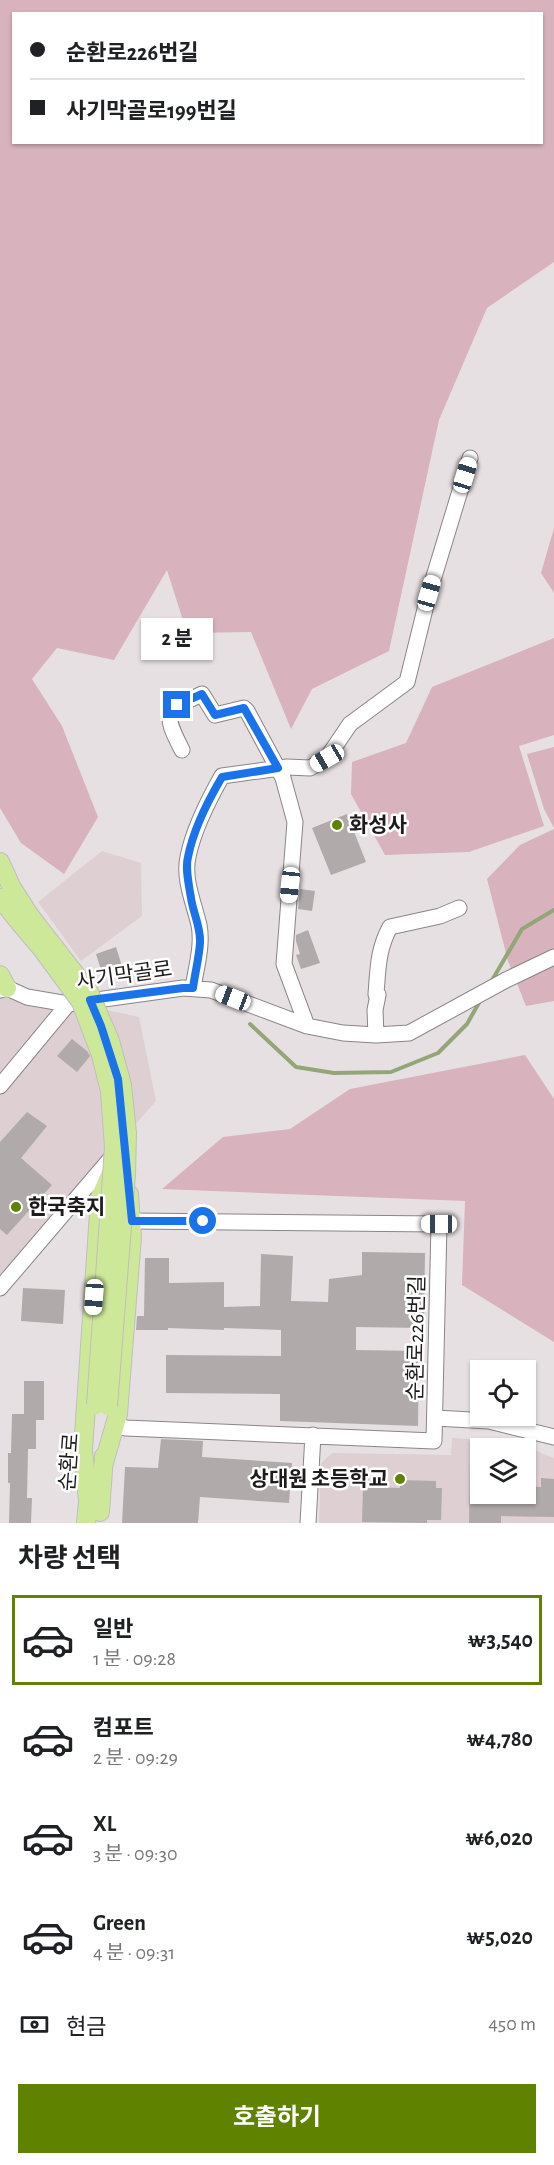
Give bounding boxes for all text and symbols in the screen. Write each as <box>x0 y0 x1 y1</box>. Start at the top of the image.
text: 순환로226번길 <box>66 42 199 64</box>
text: 사기막골로199번길 <box>66 100 237 122</box>
car <box>451 455 479 495</box>
car <box>415 573 443 613</box>
callout: 2 분 <box>141 618 213 660</box>
text: 2 분 <box>162 629 192 649</box>
route end <box>163 691 190 718</box>
car <box>307 741 347 775</box>
place label: 화성사 <box>349 814 407 836</box>
marker: 화성사 <box>330 818 344 832</box>
car <box>279 866 301 904</box>
street label: 사기막골로 <box>75 957 173 993</box>
car <box>213 983 253 1013</box>
place label: 한국축지 <box>28 1196 105 1218</box>
marker: 한국축지 <box>9 1200 23 1214</box>
route start <box>189 1207 216 1234</box>
car <box>421 1215 457 1233</box>
street label: 순환로226번길 <box>404 1275 428 1401</box>
car <box>84 1278 104 1316</box>
map controls <box>470 1360 536 1504</box>
button: locate <box>470 1360 536 1426</box>
street label: 순환로 <box>56 1432 82 1492</box>
button: layers <box>470 1438 536 1504</box>
place label: 상대원 초등학교 <box>250 1468 388 1490</box>
marker: 상대원 초등학교 <box>393 1472 407 1486</box>
text: 차량 선택 <box>18 1545 121 1572</box>
icon: car <box>21 1613 75 1667</box>
text: 일반 <box>93 1618 133 1640</box>
text: ₩3,540 <box>468 1629 533 1651</box>
text: 1 분 · 09:28 <box>93 1649 176 1669</box>
icon: car <box>21 1712 75 1766</box>
text: 컴포트 <box>93 1717 154 1739</box>
text: ₩4,780 <box>466 1728 533 1750</box>
text: 2 분 · 09:29 <box>93 1748 178 1768</box>
icon: car <box>21 1811 75 1865</box>
text: XL <box>93 1813 116 1835</box>
text: ₩6,020 <box>465 1827 533 1849</box>
text: 3 분 · 09:30 <box>93 1844 177 1864</box>
icon: car <box>21 1910 75 1964</box>
text: Green <box>93 1912 146 1934</box>
text: ₩5,020 <box>466 1926 533 1948</box>
text: 4 분 · 09:31 <box>93 1943 175 1963</box>
icon: cash <box>18 2008 51 2041</box>
text: 450 m <box>488 2014 536 2034</box>
text: 현금 <box>66 2016 106 2038</box>
button: 호출하기 <box>18 2084 536 2153</box>

